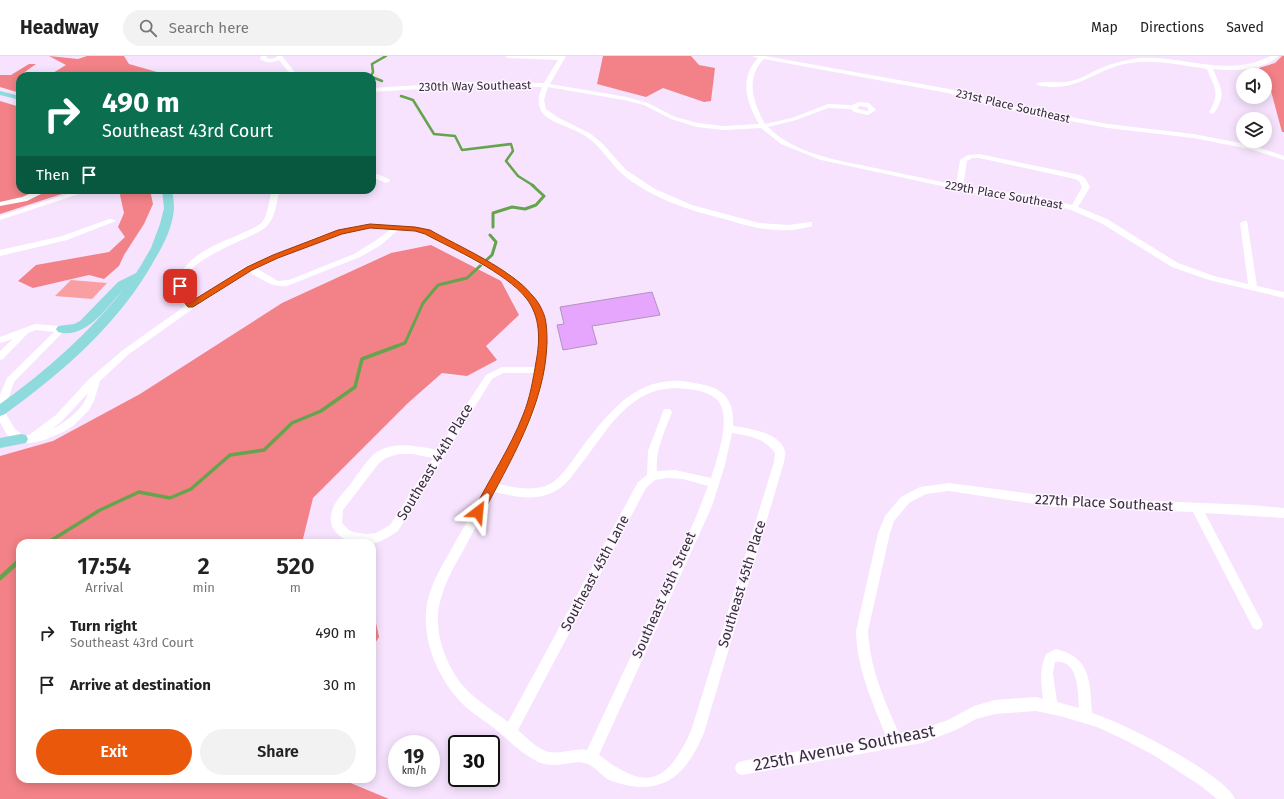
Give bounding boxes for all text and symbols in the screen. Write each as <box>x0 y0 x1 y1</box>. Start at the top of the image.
search box <box>123 10 403 46</box>
text: Headway <box>20 16 99 39</box>
icon: search <box>137 17 159 39</box>
text: Search here <box>169 19 249 37</box>
text: Map <box>1091 19 1118 36</box>
text: Directions <box>1140 19 1204 36</box>
text: Saved <box>1226 19 1264 36</box>
map controls <box>1236 68 1272 148</box>
button: sound <box>1236 68 1272 104</box>
street label: 230th Way Southeast <box>419 78 532 94</box>
text: 490 m <box>102 86 180 119</box>
street label: 231st Place Southeast <box>955 86 1072 126</box>
icon: right <box>36 88 88 140</box>
button: layers <box>1236 112 1272 148</box>
text: Southeast 43rd Court <box>102 120 273 142</box>
icon: arrive <box>78 164 100 186</box>
text: Then <box>36 166 70 184</box>
street label: 229th Place Southeast <box>944 178 1065 212</box>
pin <box>163 269 197 303</box>
icon: arrive <box>169 275 191 297</box>
street label: Southeast 44th Place <box>393 401 477 523</box>
position arrow <box>457 491 499 533</box>
street label: 227th Place Southeast <box>1035 491 1174 515</box>
street label: Southeast 45th Lane <box>557 512 633 634</box>
street label: Southeast 45th Place <box>715 518 769 650</box>
street label: Southeast 45th Street <box>628 528 700 661</box>
text: 17:54 <box>77 552 131 580</box>
text: 2 <box>198 552 210 580</box>
text: 520 <box>276 552 315 580</box>
text: Arrival <box>85 580 123 595</box>
text: min <box>192 580 215 595</box>
text: m <box>290 580 301 595</box>
text: Turn right <box>70 617 137 635</box>
icon: right <box>36 622 58 644</box>
text: 490 m <box>315 624 356 642</box>
text: Southeast 43rd Court <box>70 635 194 650</box>
icon: arrive <box>36 674 58 696</box>
text: Arrive at destination <box>70 676 211 694</box>
text: 30 m <box>323 676 356 694</box>
street label: 225th Avenue Southeast <box>752 720 937 776</box>
button: Exit <box>36 729 192 775</box>
button: Share <box>200 729 356 775</box>
speed limit sign: 30 <box>448 735 500 787</box>
text: 19 <box>404 744 424 768</box>
text: km/h <box>402 765 426 777</box>

